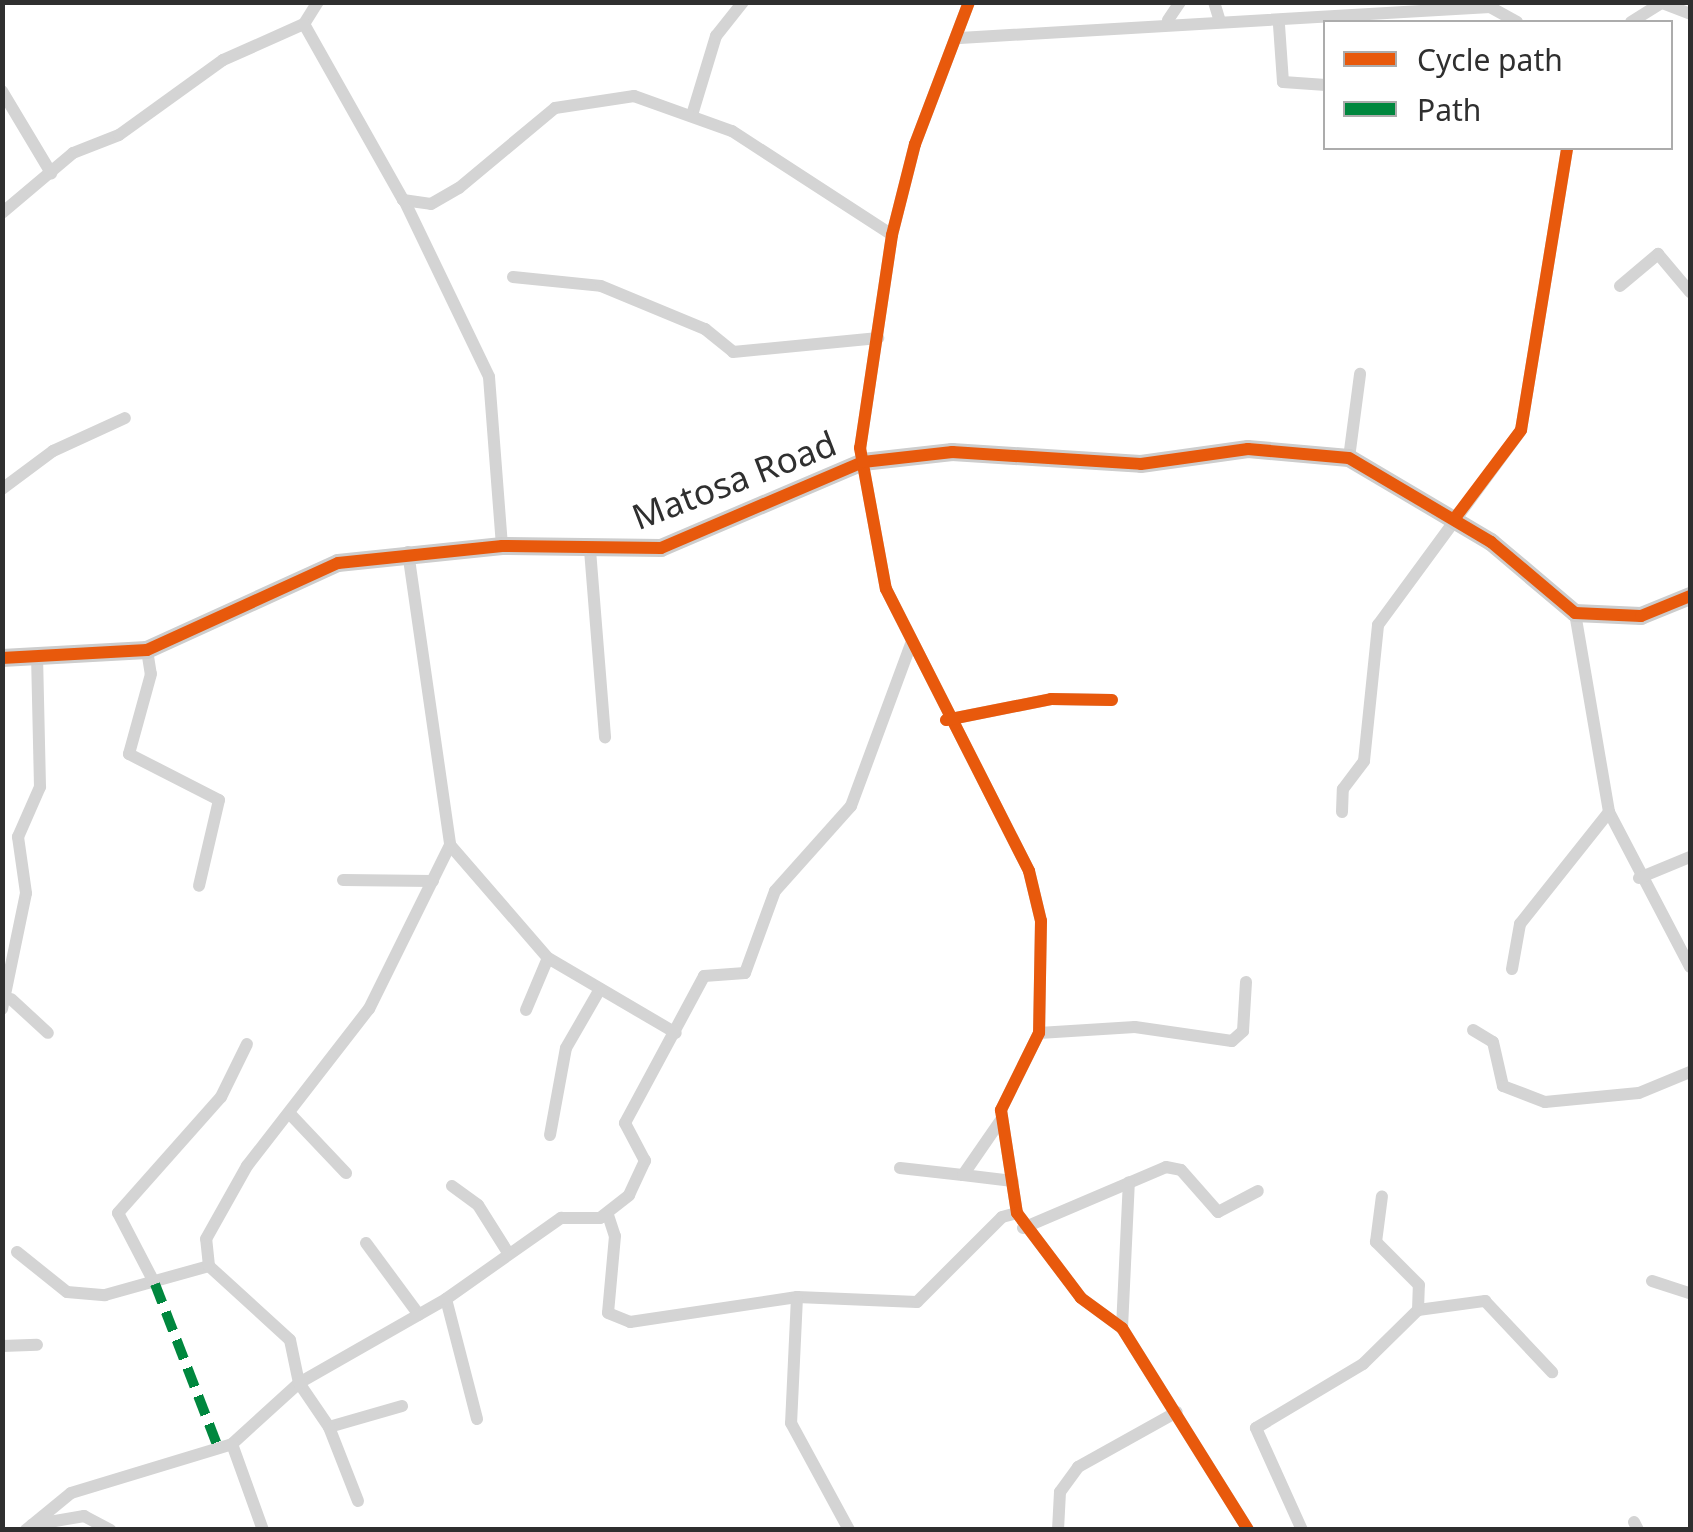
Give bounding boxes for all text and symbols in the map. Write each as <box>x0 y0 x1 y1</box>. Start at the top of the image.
legend <box>1323 20 1673 150</box>
text: Cycle path <box>1417 39 1563 80</box>
text: Path <box>1417 89 1481 130</box>
street label: Matosa Road <box>626 422 842 538</box>

